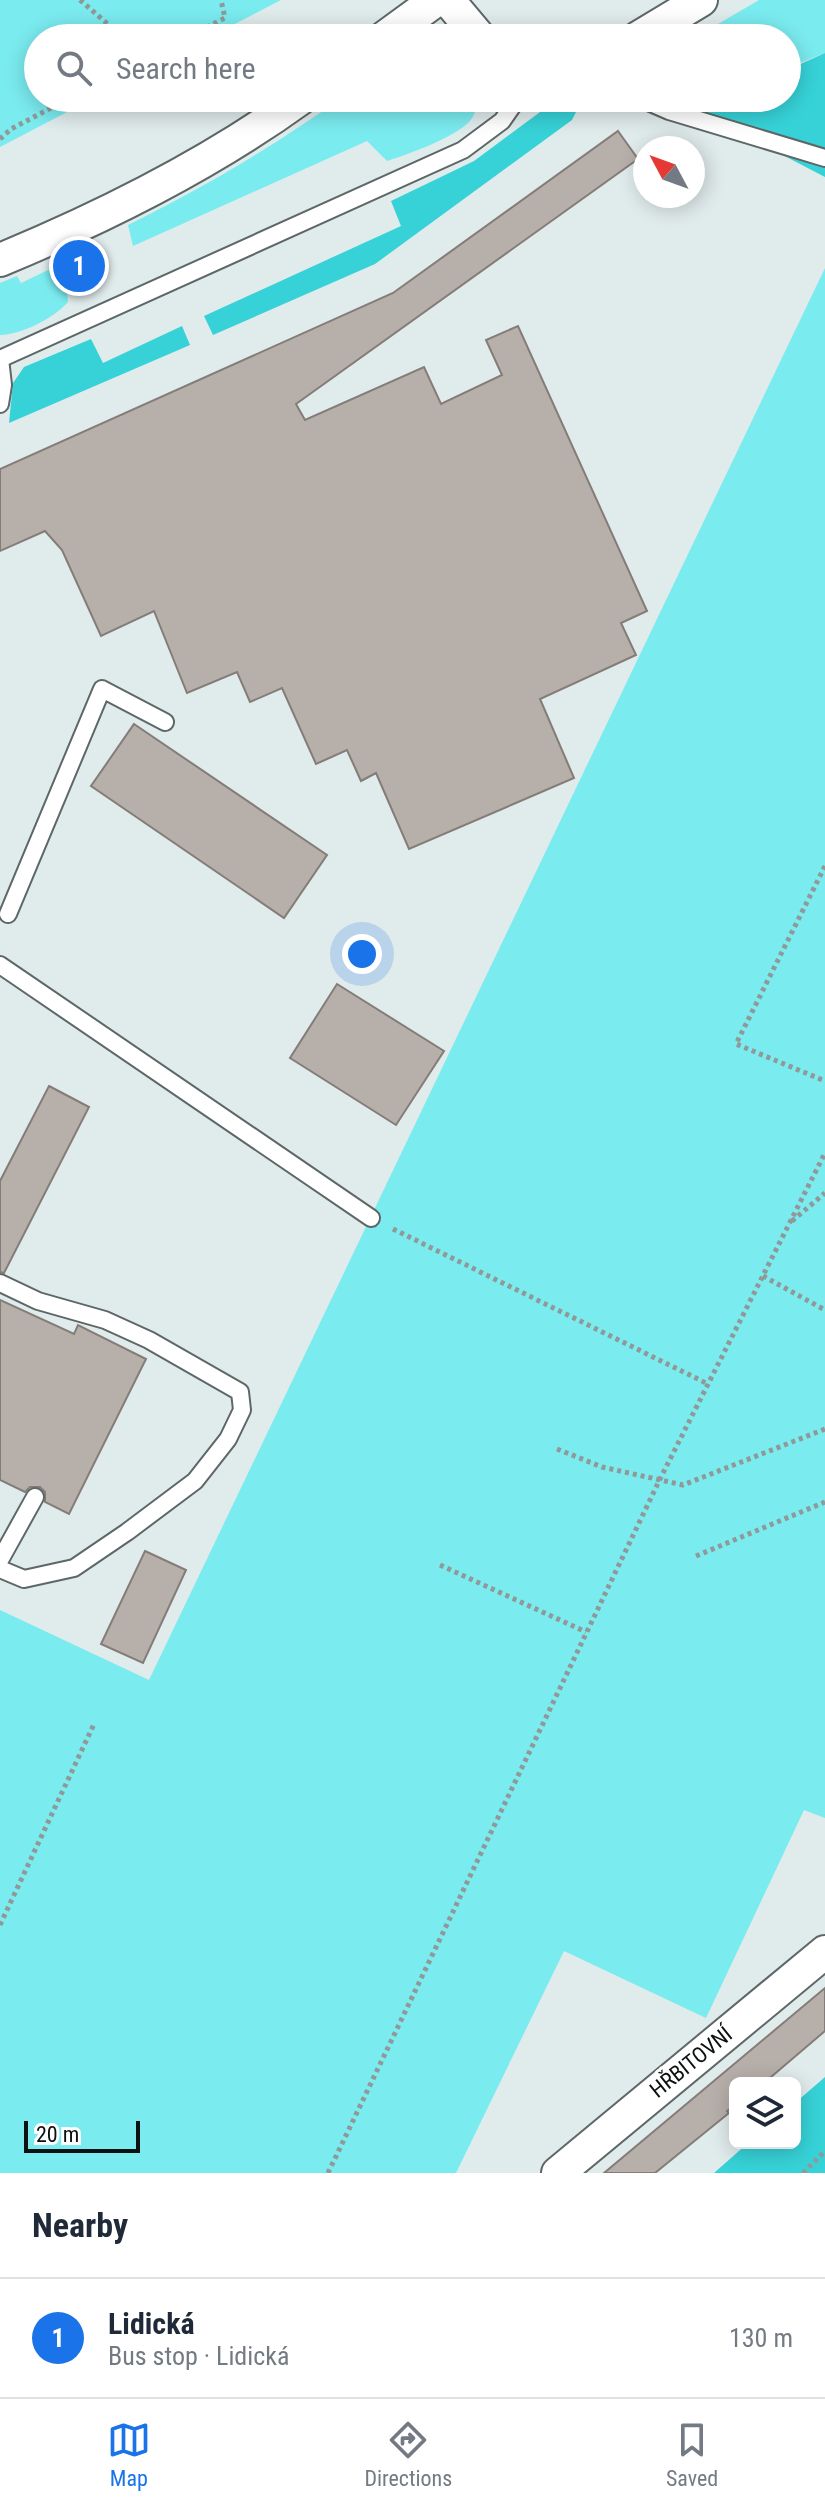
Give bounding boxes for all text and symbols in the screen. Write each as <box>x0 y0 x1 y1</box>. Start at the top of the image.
search box <box>24 24 801 112</box>
icon: search <box>52 46 96 90</box>
text: Search here <box>116 51 256 86</box>
north arrow <box>633 136 705 208</box>
pin: 1 <box>53 236 105 296</box>
your location <box>342 934 382 974</box>
street label: HŘBITOVNÍ <box>645 2020 738 2103</box>
map controls <box>729 2077 801 2149</box>
button: layers <box>729 2077 801 2149</box>
scale bar <box>24 2117 140 2153</box>
text: 20 m <box>36 2122 79 2147</box>
text: Nearby <box>32 2205 128 2245</box>
text: Lidická <box>108 2306 195 2341</box>
text: 1 <box>51 2323 65 2353</box>
text: 130 m <box>729 2323 793 2353</box>
text: Bus stop · Lidická <box>108 2341 289 2371</box>
tab: Map <box>107 2418 151 2491</box>
tab: Directions <box>364 2418 452 2491</box>
tab: Saved <box>666 2418 718 2491</box>

